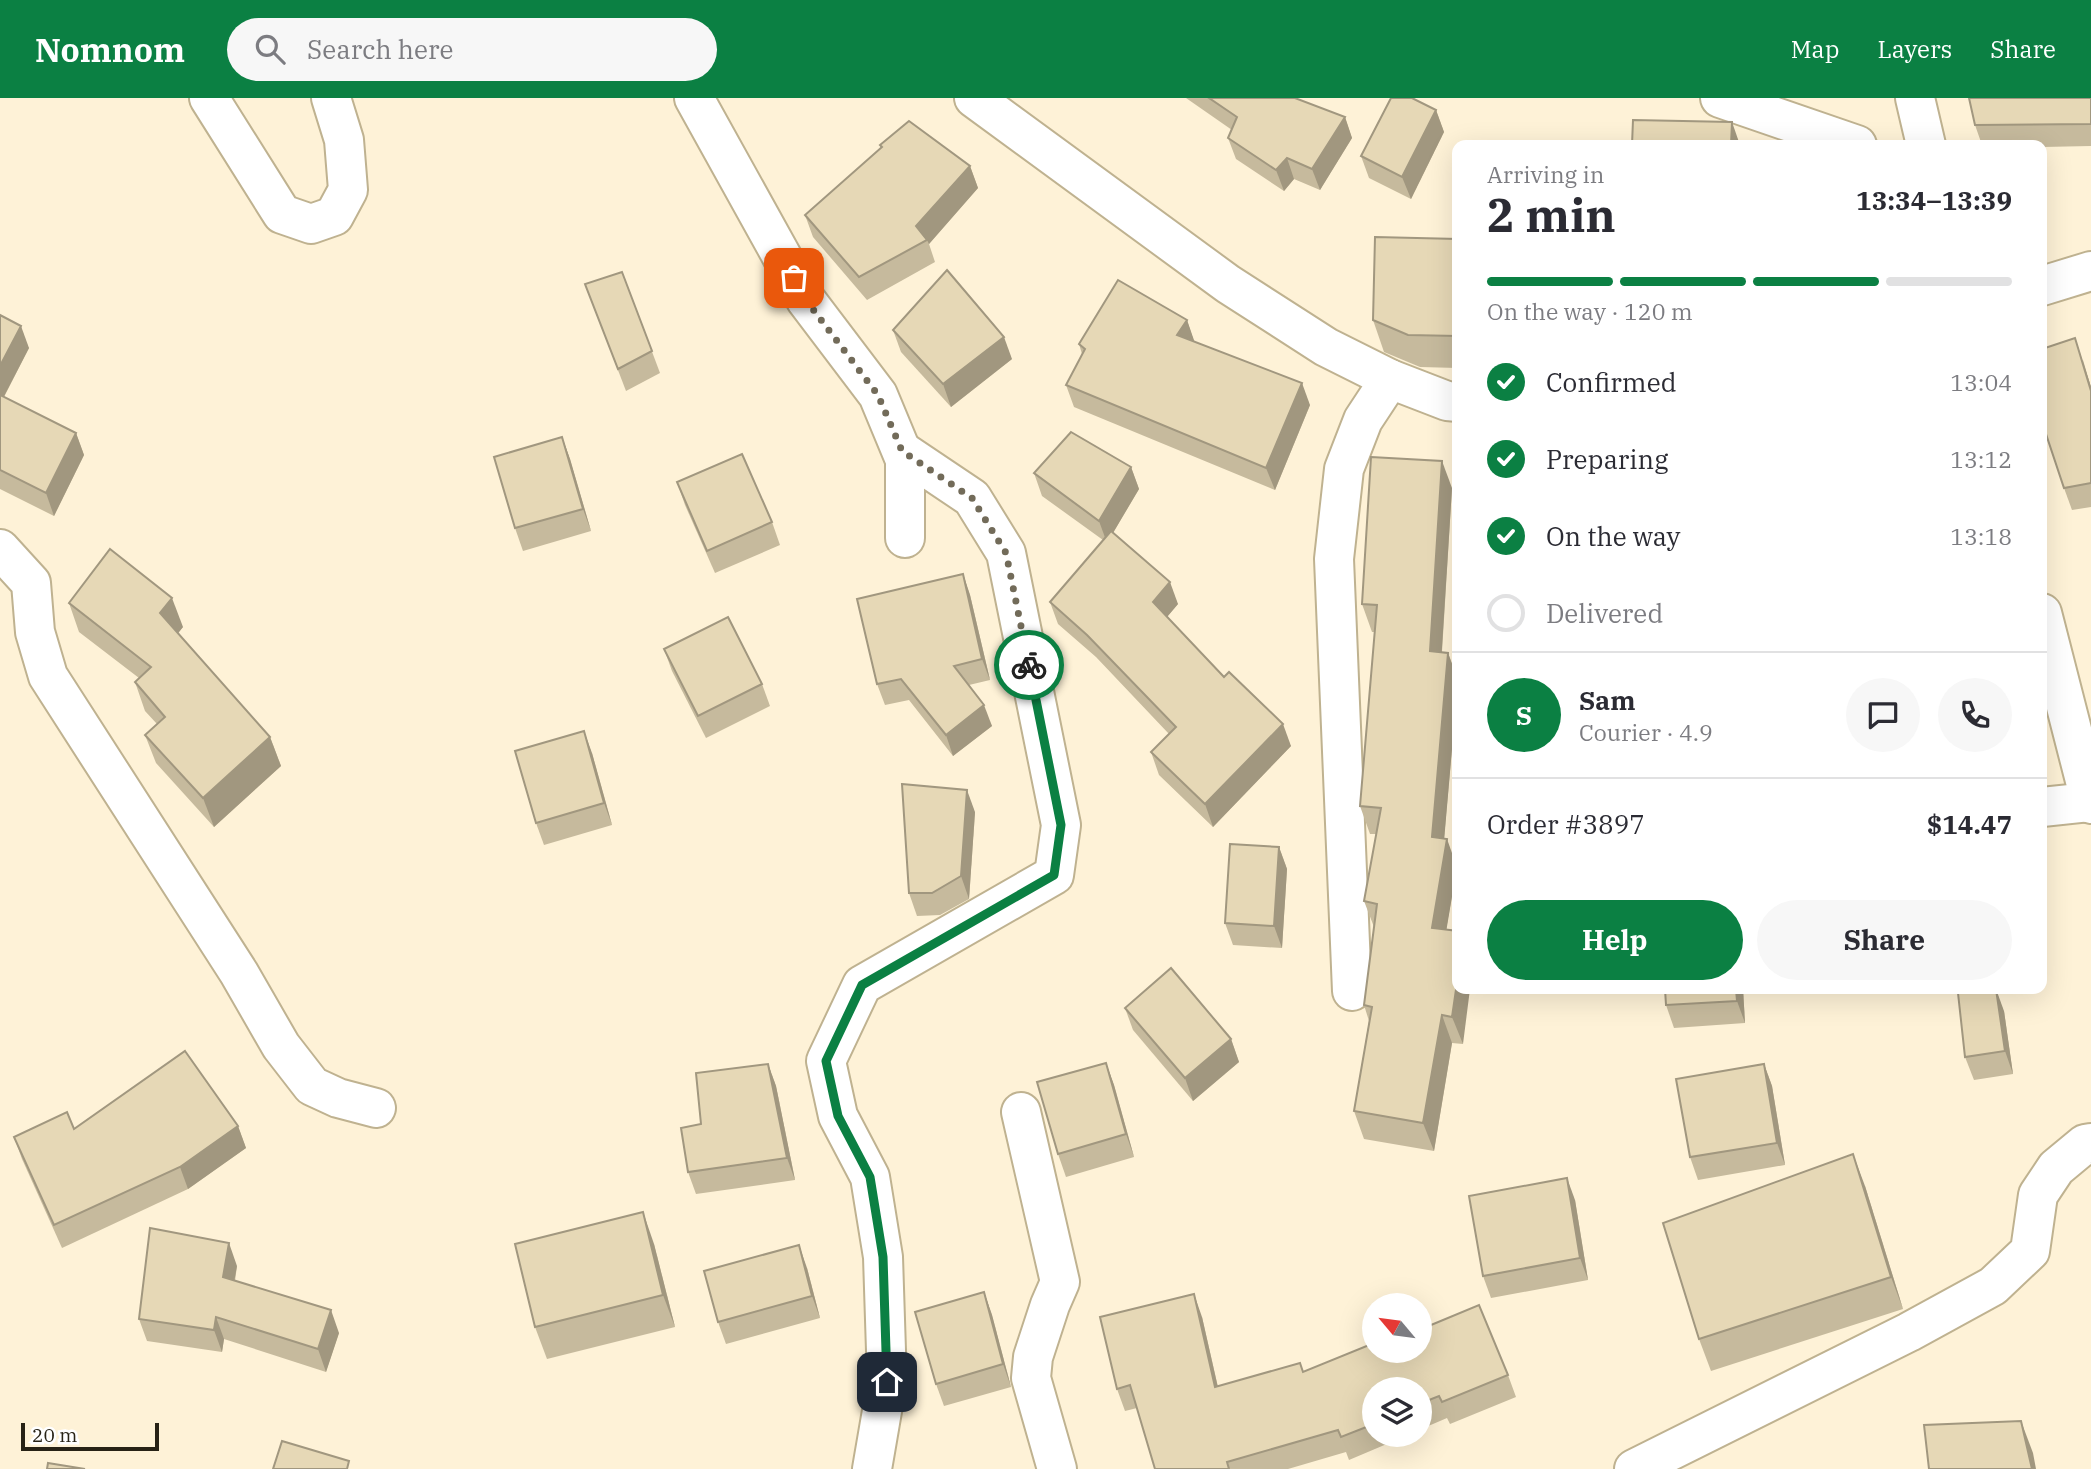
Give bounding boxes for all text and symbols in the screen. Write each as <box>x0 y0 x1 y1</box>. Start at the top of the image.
search box <box>227 18 717 81</box>
text: Nomnom <box>35 28 185 71</box>
icon: search <box>251 30 289 68</box>
text: Search here <box>307 32 453 66</box>
text: Map <box>1791 33 1839 65</box>
text: Layers <box>1877 33 1952 65</box>
text: Share <box>1990 33 2056 65</box>
text: Arriving in <box>1487 159 1604 189</box>
text: 13:34–13:39 <box>1856 183 2012 217</box>
text: 2 min <box>1487 185 1616 245</box>
pin <box>764 248 824 308</box>
icon: bag <box>775 259 813 297</box>
text: On the way · 120 m <box>1487 296 1693 326</box>
icon: check <box>1487 363 1525 401</box>
text: Confirmed <box>1546 365 1677 399</box>
text: 13:04 <box>1950 367 2012 397</box>
icon: check <box>1487 440 1525 478</box>
text: Preparing <box>1546 442 1668 476</box>
text: 13:12 <box>1950 444 2012 474</box>
icon: check <box>1487 517 1525 555</box>
text: On the way <box>1546 519 1680 553</box>
text: 13:18 <box>1950 521 2012 551</box>
text: Delivered <box>1546 596 1663 630</box>
courier <box>994 630 1064 700</box>
icon: bike <box>1010 646 1048 684</box>
button: chat <box>1846 678 1920 752</box>
button: phone <box>1938 678 2012 752</box>
text: Sam <box>1579 683 1635 717</box>
text: S <box>1516 698 1532 732</box>
text: Courier · 4.9 <box>1579 717 1713 747</box>
text: Order #3897 <box>1487 807 1645 841</box>
text: $14.47 <box>1927 807 2012 841</box>
button: Help <box>1487 900 1743 980</box>
button: Share <box>1757 900 2012 980</box>
north arrow <box>1362 1293 1432 1363</box>
map controls <box>1362 1293 1432 1447</box>
pin <box>857 1352 917 1412</box>
icon: home <box>868 1363 906 1401</box>
button: layers <box>1362 1377 1432 1447</box>
scale bar <box>21 1420 159 1452</box>
text: 20 m <box>32 1423 77 1447</box>

